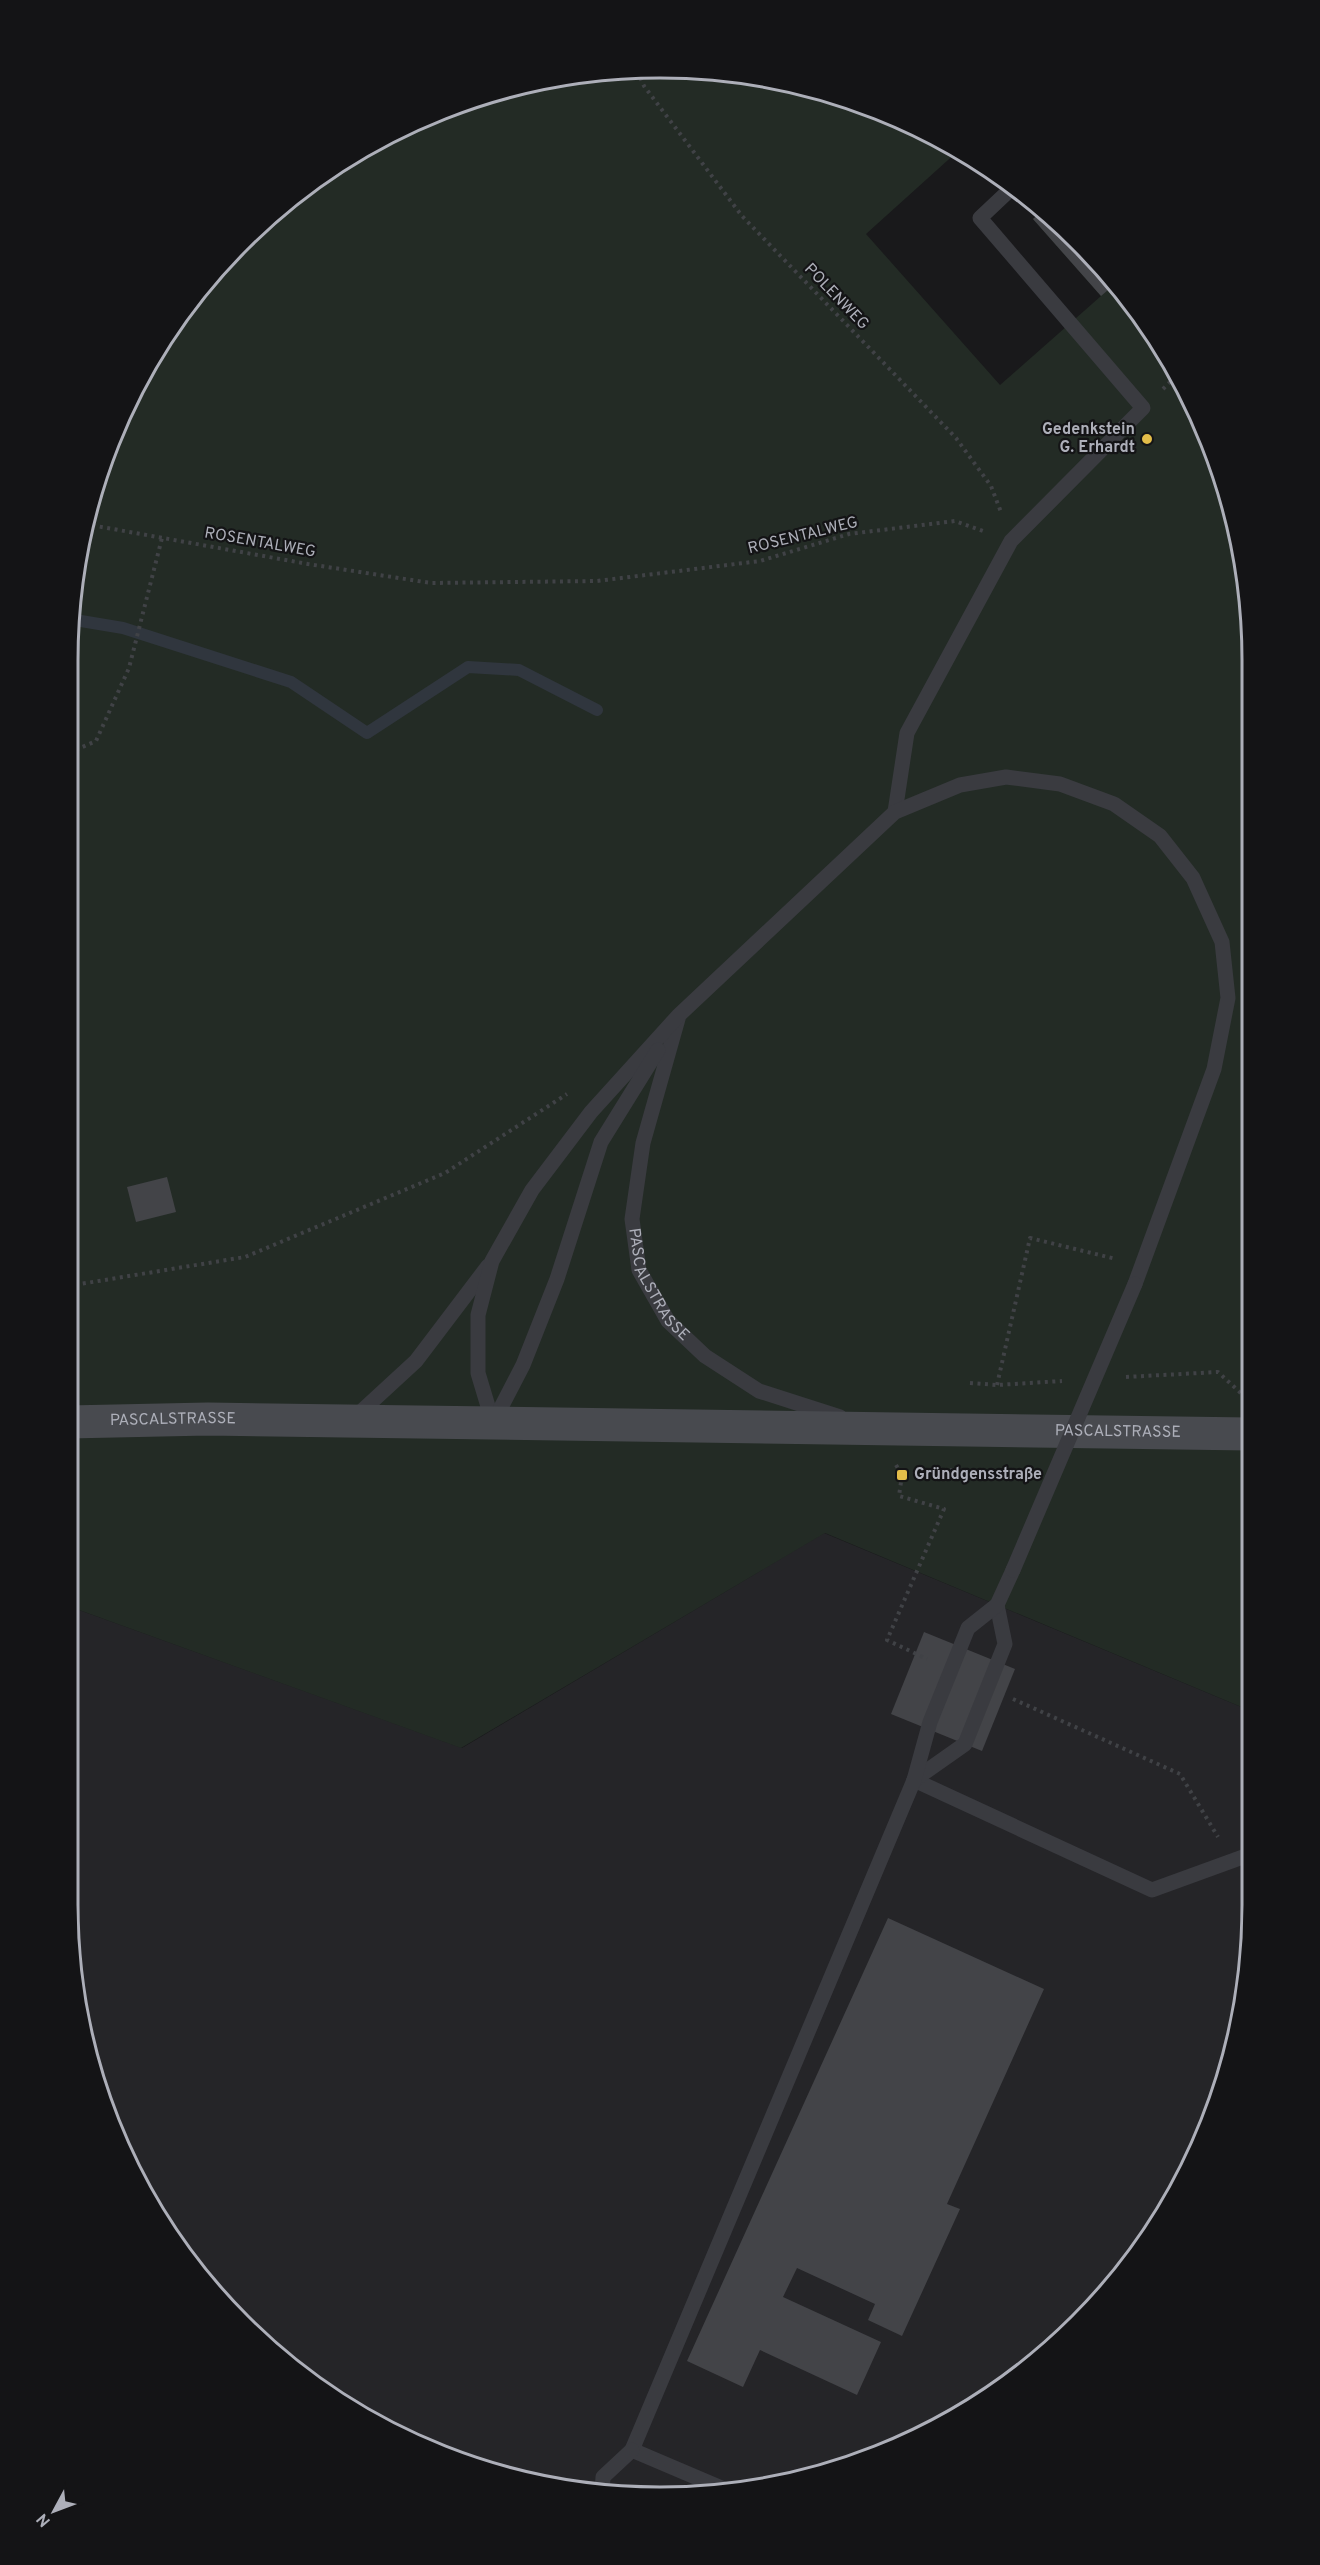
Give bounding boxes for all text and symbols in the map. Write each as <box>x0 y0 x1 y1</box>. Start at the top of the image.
street label: POLENWEG <box>799 260 873 334</box>
place label: Gedenkstein G. Erhardt <box>1042 420 1135 458</box>
marker: Gedenkstein G. Erhardt <box>1140 432 1154 446</box>
street label: ROSENTALWEG <box>746 513 860 559</box>
street label: ROSENTALWEG <box>203 523 317 563</box>
street label: PASCALSTRASSE <box>623 1227 693 1346</box>
street label: PASCALSTRASSE <box>110 1409 236 1431</box>
street label: PASCALSTRASSE <box>1055 1421 1181 1443</box>
place label: Gründgensstraße <box>914 1465 1042 1485</box>
marker: Gründgensstraße <box>895 1468 909 1482</box>
north arrow <box>24 2481 84 2541</box>
text: N <box>33 2509 56 2530</box>

